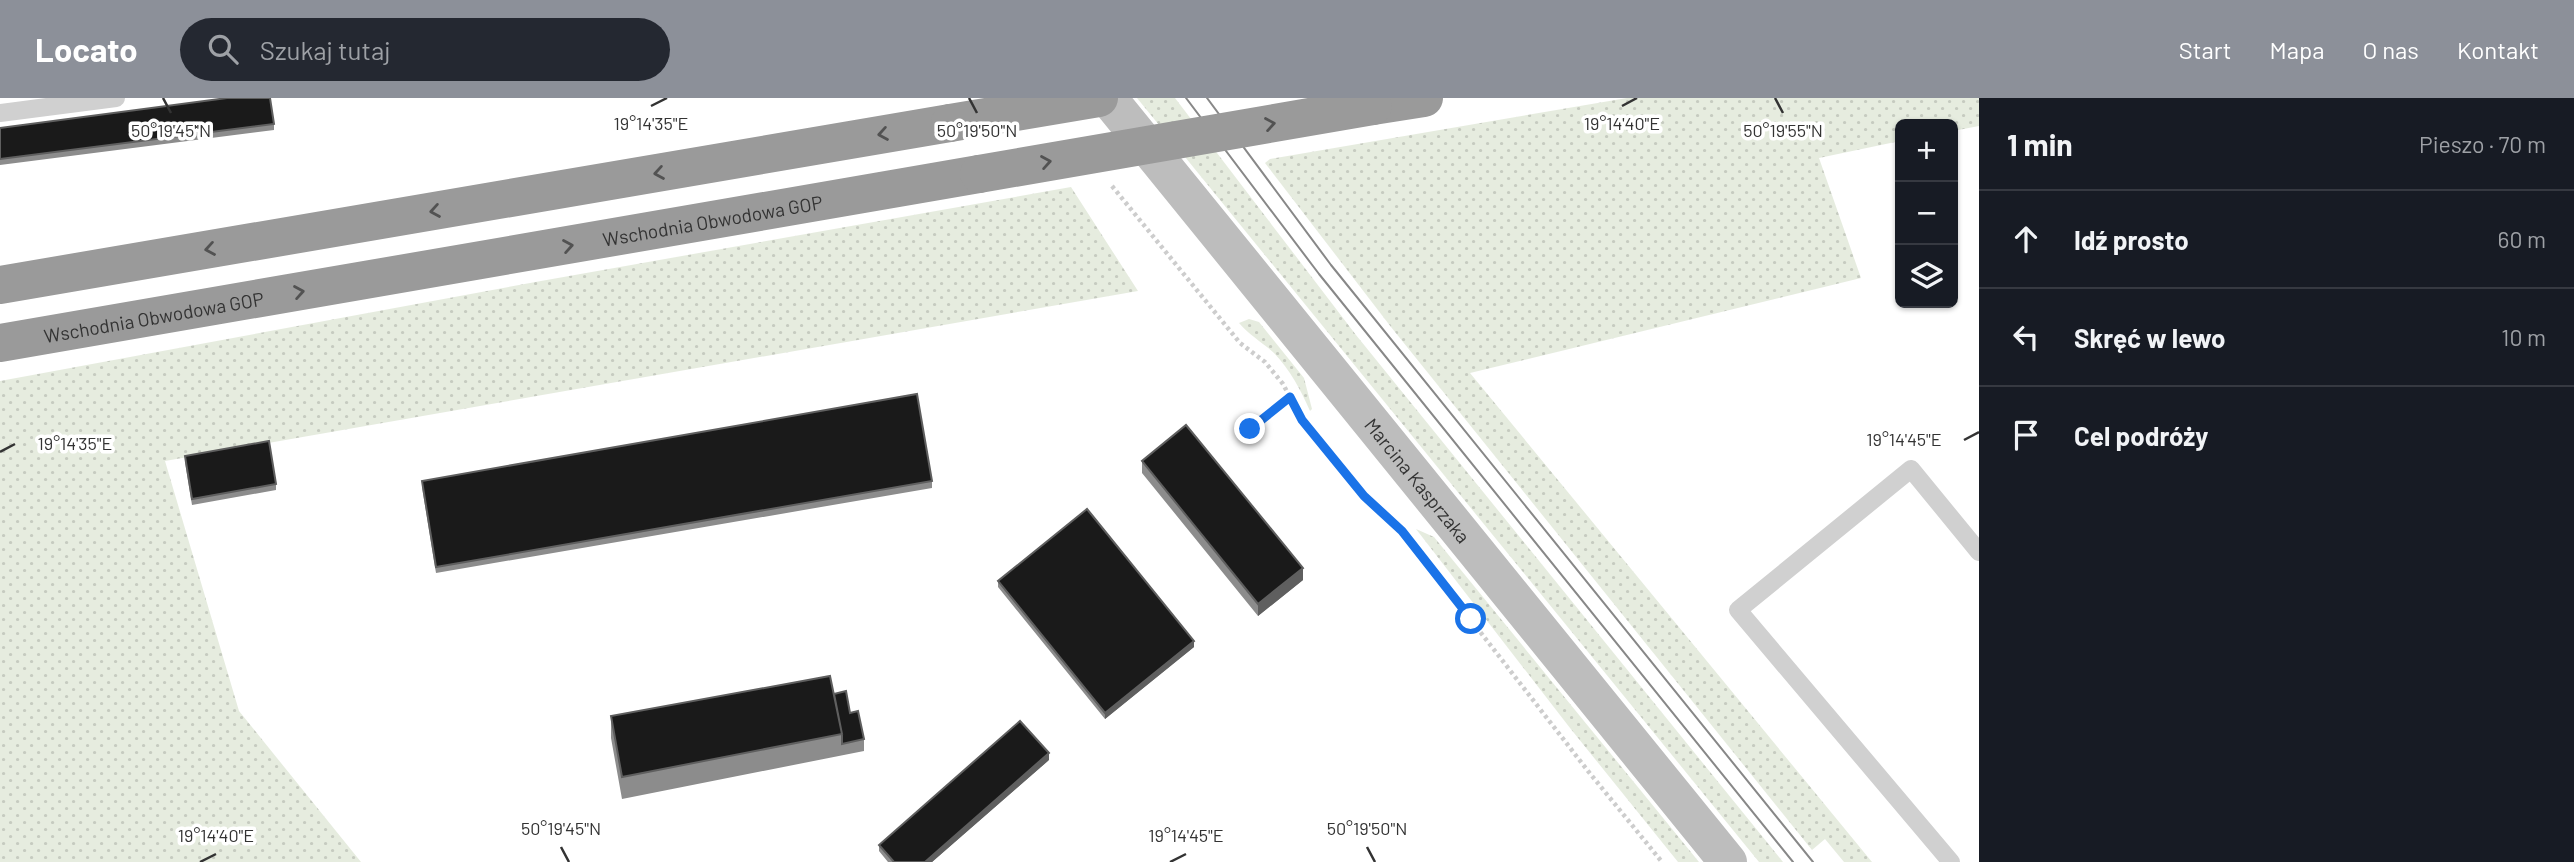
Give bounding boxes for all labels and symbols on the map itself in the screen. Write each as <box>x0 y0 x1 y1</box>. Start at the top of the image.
text: 19°14'35"E <box>613 112 689 134</box>
text: 19°14'40"E <box>1584 112 1660 134</box>
one-way arrow <box>1264 117 1276 132</box>
text: 50°19'45"N <box>131 119 211 141</box>
text: 50°19'50"N <box>937 119 1017 141</box>
text: 50°19'55"N <box>1743 119 1823 141</box>
one-way arrow <box>877 126 889 141</box>
one-way arrow <box>1040 155 1052 170</box>
one-way arrow <box>653 165 665 180</box>
street label: Wschodnia Obwodowa GOP <box>601 190 824 250</box>
one-way arrow <box>429 203 440 218</box>
one-way arrow <box>562 239 574 254</box>
one-way arrow <box>204 241 216 256</box>
one-way arrow <box>293 285 304 300</box>
street label: Wschodnia Obwodowa GOP <box>42 286 265 347</box>
route end <box>1234 413 1265 444</box>
street label: Marcina Kasprzaka <box>1361 413 1475 547</box>
text: 19°14'45"E <box>1866 428 1942 450</box>
text: 19°14'35"E <box>37 432 113 454</box>
route start <box>1455 603 1486 634</box>
text: 50°19'45"N <box>521 817 601 839</box>
text: 50°19'50"N <box>1327 817 1407 839</box>
text: 19°14'40"E <box>178 824 254 846</box>
text: 19°14'45"E <box>1148 824 1224 846</box>

